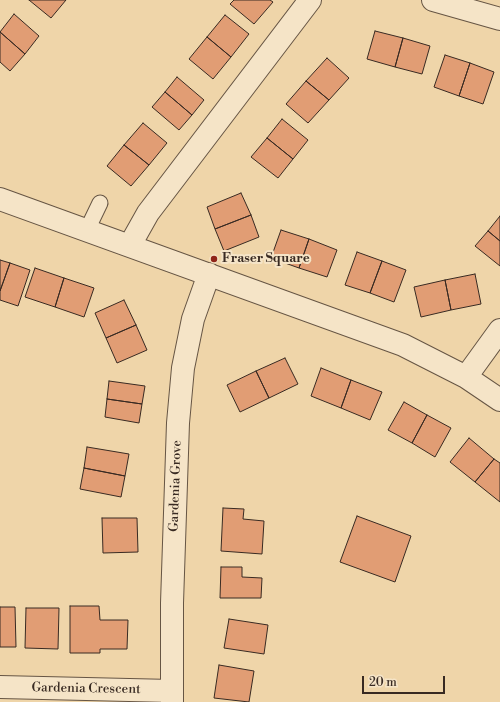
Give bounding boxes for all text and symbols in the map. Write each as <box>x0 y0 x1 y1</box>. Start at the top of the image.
place label: Fraser Square <box>222 251 310 267</box>
marker: Fraser Square <box>209 254 219 264</box>
street label: Gardenia Grove <box>167 440 185 532</box>
scale bar <box>364 668 447 694</box>
text: 20 m <box>369 675 397 690</box>
street label: Gardenia Crescent <box>31 680 141 698</box>

